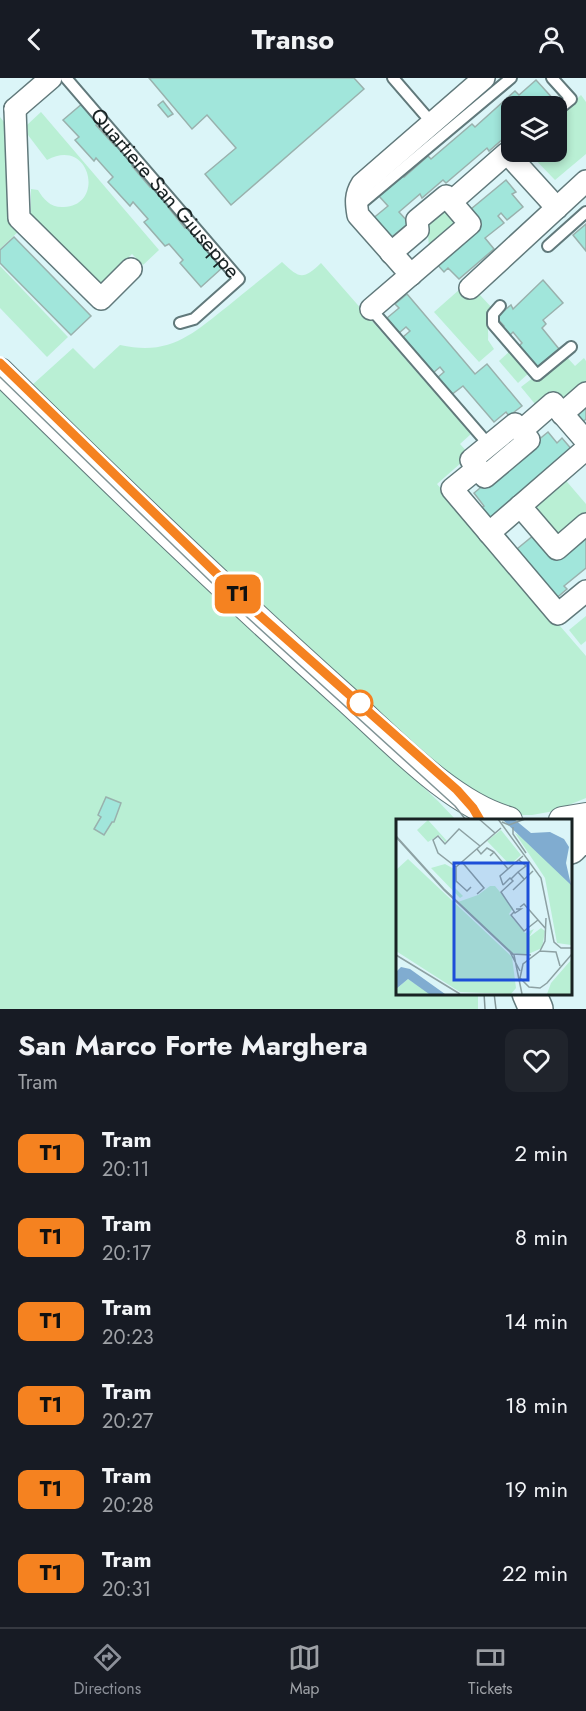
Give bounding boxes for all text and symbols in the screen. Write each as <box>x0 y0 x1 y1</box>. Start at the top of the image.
text: Transo <box>252 20 334 59</box>
icon: back <box>18 23 51 56</box>
icon: person <box>535 23 568 56</box>
map controls <box>501 96 567 162</box>
button: layers <box>501 96 567 162</box>
street label: Quartiere San Giuseppe <box>83 102 247 285</box>
line badge: T1 <box>211 574 265 614</box>
text: T1 <box>227 579 249 609</box>
unlabelled marker <box>347 690 373 716</box>
inset map <box>396 819 571 994</box>
text: San Marco Forte Marghera <box>18 1025 368 1066</box>
button: heart <box>505 1029 568 1092</box>
text: Tram <box>18 1068 58 1097</box>
text: Tram <box>102 1123 152 1155</box>
text: 2 min <box>514 1137 568 1169</box>
text: T1 <box>40 1138 62 1168</box>
text: 20:11 <box>102 1155 149 1184</box>
text: Tram <box>102 1207 152 1239</box>
text: 8 min <box>515 1221 568 1253</box>
text: T1 <box>40 1222 62 1252</box>
text: 20:17 <box>102 1239 151 1268</box>
text: Tram <box>102 1291 152 1323</box>
text: 14 min <box>504 1305 568 1337</box>
text: T1 <box>40 1306 62 1336</box>
text: 20:23 <box>102 1323 154 1352</box>
text: Tram <box>102 1375 152 1407</box>
text: 18 min <box>505 1389 568 1421</box>
text: T1 <box>40 1390 62 1420</box>
text: 20:27 <box>102 1407 153 1436</box>
text: Tram <box>102 1459 152 1491</box>
text: 19 min <box>504 1473 568 1505</box>
text: T1 <box>40 1474 62 1504</box>
text: 20:28 <box>102 1491 154 1520</box>
text: Tram <box>102 1543 152 1575</box>
text: 22 min <box>502 1557 568 1589</box>
text: T1 <box>40 1558 62 1588</box>
text: 20:31 <box>102 1575 151 1604</box>
tab: Directions <box>73 1641 141 1700</box>
tab: Map <box>288 1641 321 1700</box>
tab: Tickets <box>468 1641 513 1700</box>

